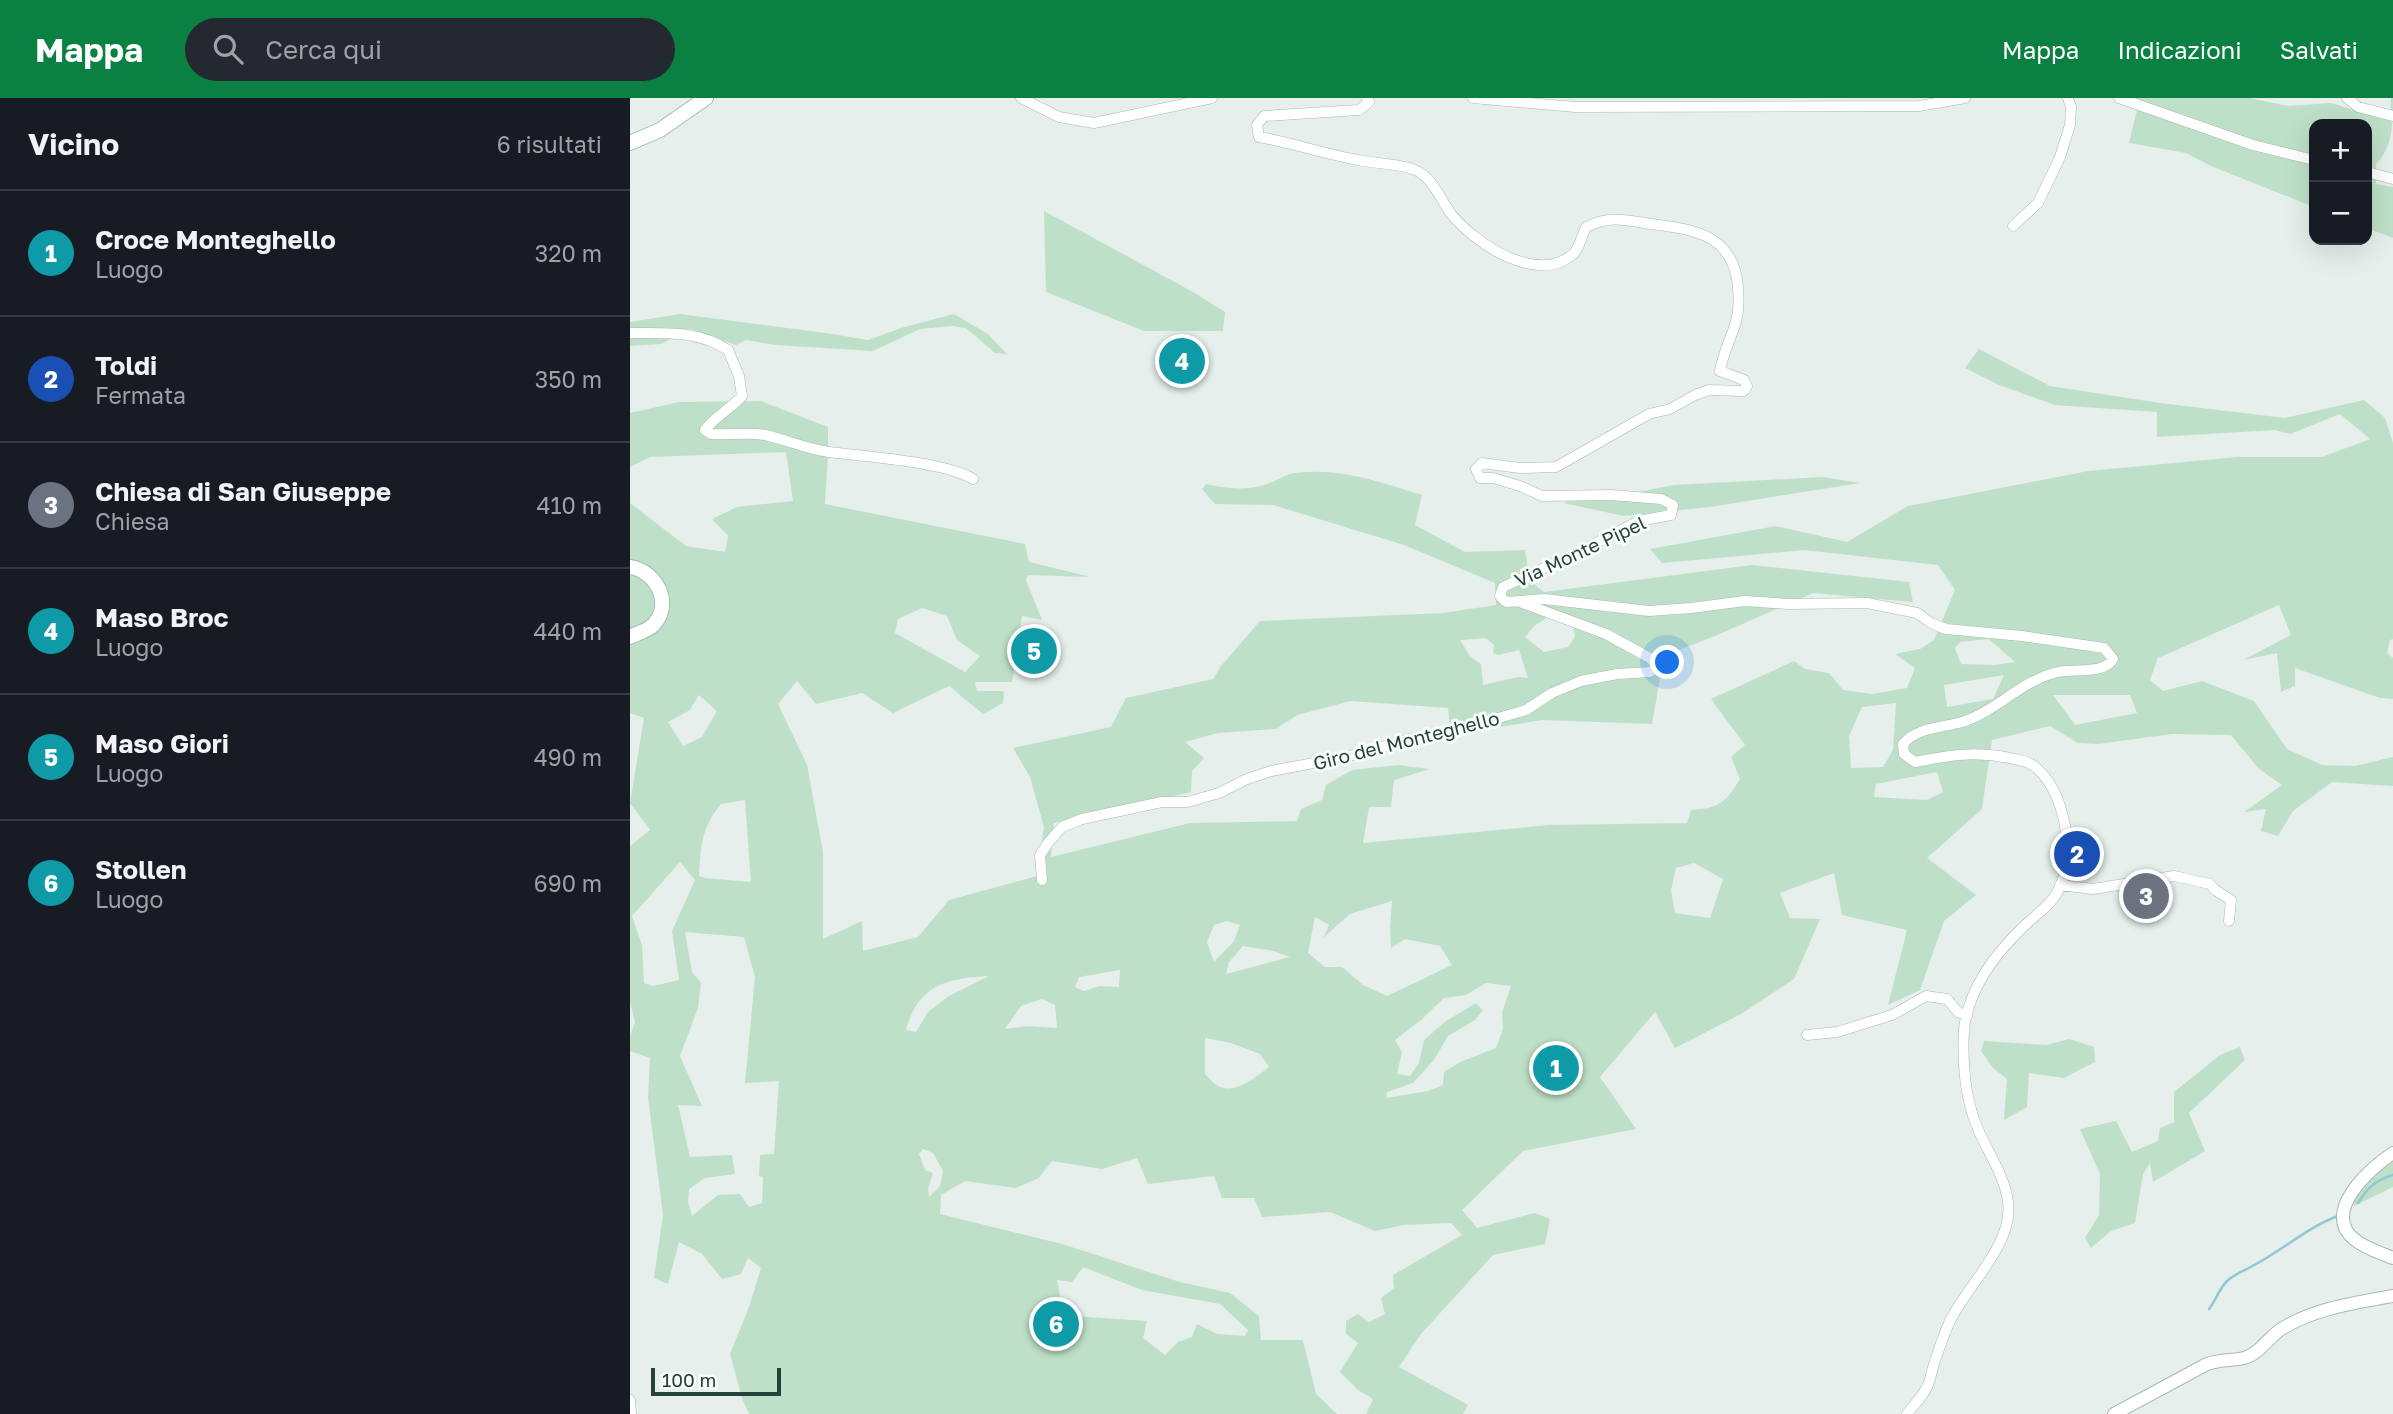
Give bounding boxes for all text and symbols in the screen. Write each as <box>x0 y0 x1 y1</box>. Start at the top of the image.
search box <box>185 18 675 81</box>
text: Mappa <box>35 30 143 69</box>
icon: search <box>209 30 247 68</box>
text: Cerca qui <box>265 34 382 65</box>
text: Mappa <box>2002 35 2079 64</box>
text: Indicazioni <box>2117 35 2242 64</box>
text: Salvati <box>2280 35 2358 64</box>
map controls <box>2309 119 2372 245</box>
button: + <box>2309 119 2372 182</box>
text: Vicino <box>28 126 119 162</box>
text: 6 risultati <box>497 130 602 158</box>
button: − <box>2309 182 2372 245</box>
text: Croce Monteghello <box>95 224 336 255</box>
text: 1 <box>45 239 57 267</box>
text: 320 m <box>535 239 602 267</box>
text: Luogo <box>95 255 163 283</box>
pin: 4 <box>1159 335 1205 387</box>
text: Toldi <box>95 350 157 381</box>
text: 2 <box>44 365 58 393</box>
text: 350 m <box>535 365 602 393</box>
text: Fermata <box>95 381 186 409</box>
text: Chiesa di San Giuseppe <box>95 476 391 507</box>
text: 3 <box>44 491 58 519</box>
text: 410 m <box>536 491 602 519</box>
text: Chiesa <box>95 507 169 535</box>
street label: Via Monte Pipel <box>1511 511 1649 591</box>
text: Maso Broc <box>95 602 229 633</box>
text: 4 <box>44 617 58 645</box>
text: 440 m <box>534 617 602 645</box>
pin: 5 <box>1011 625 1057 677</box>
text: Luogo <box>95 633 163 661</box>
your location <box>1650 645 1684 679</box>
street label: Giro del Monteghello <box>1311 706 1501 774</box>
text: Maso Giori <box>95 728 229 759</box>
text: 5 <box>44 743 58 771</box>
text: 490 m <box>534 743 602 771</box>
text: Luogo <box>95 759 163 787</box>
pin: 2 <box>2054 828 2100 880</box>
text: Stollen <box>95 854 187 885</box>
text: 6 <box>44 869 58 897</box>
text: 690 m <box>534 869 602 897</box>
pin: 3 <box>2123 870 2169 922</box>
text: Luogo <box>95 885 163 913</box>
pin: 1 <box>1533 1042 1579 1094</box>
pin: 6 <box>1033 1298 1079 1350</box>
scale bar <box>651 1365 780 1397</box>
text: 100 m <box>662 1368 716 1391</box>

